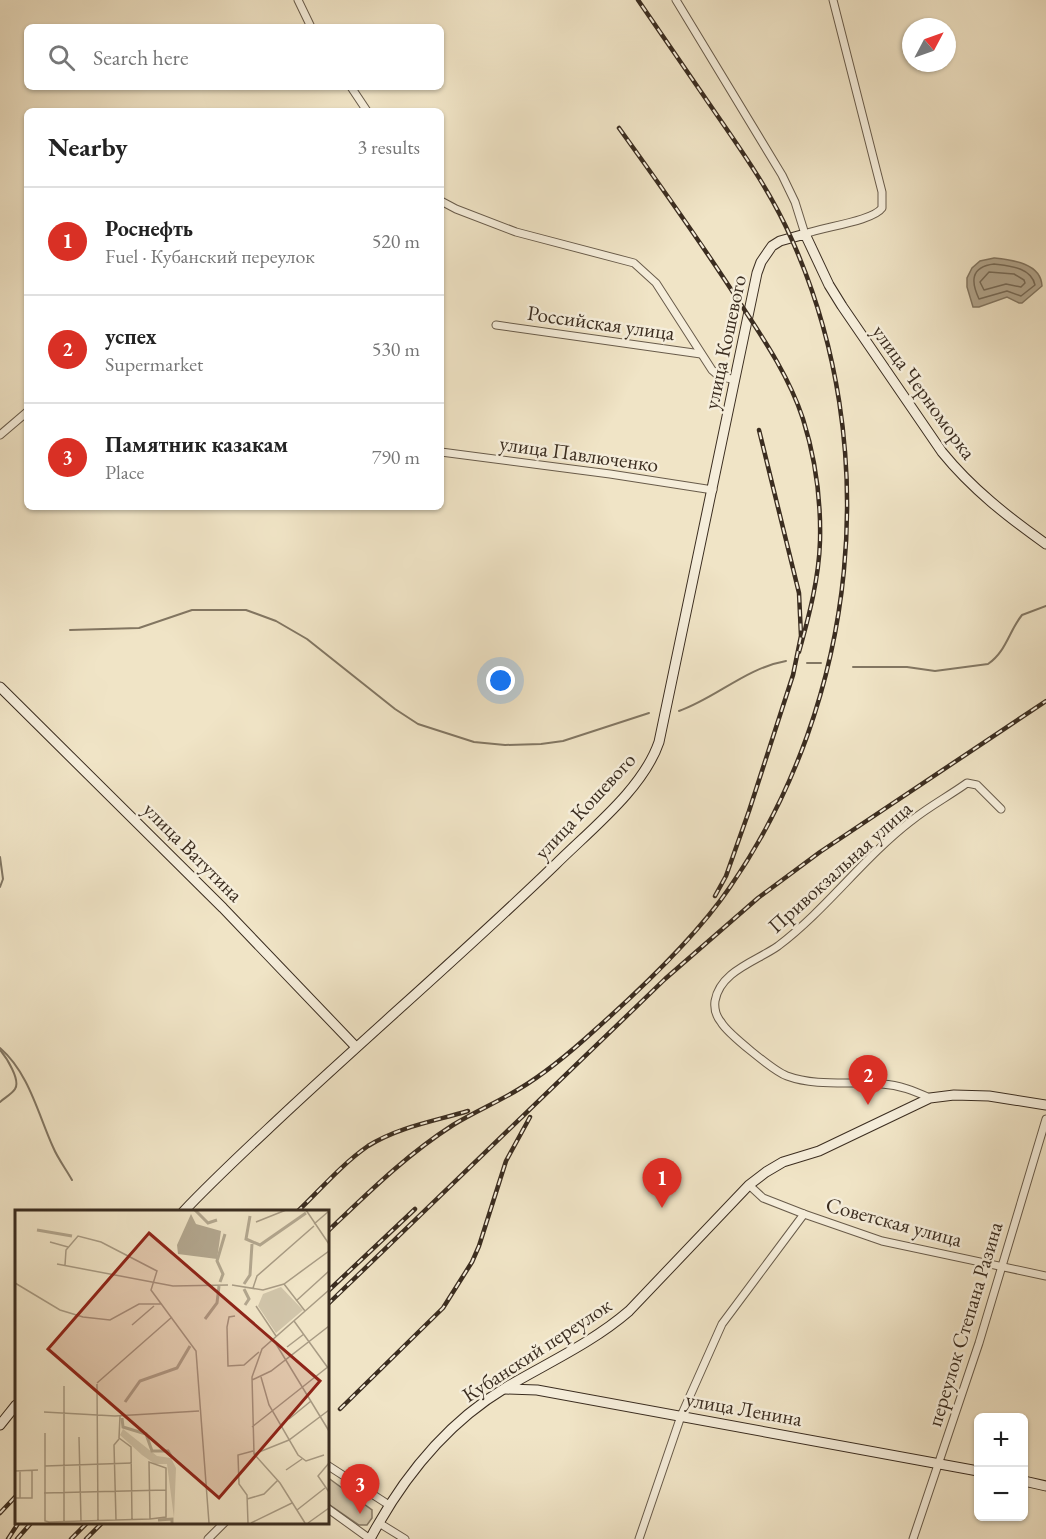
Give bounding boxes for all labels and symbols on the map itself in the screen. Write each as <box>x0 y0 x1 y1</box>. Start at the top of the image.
north arrow <box>902 18 956 72</box>
street label: улица Кошевого <box>697 272 752 412</box>
street label: Российская улица <box>526 299 677 346</box>
street label: улица Черноморка <box>866 319 983 465</box>
street label: улица Павлюченко <box>498 429 660 478</box>
your location <box>486 666 515 695</box>
street label: улица Кошевого <box>528 746 641 865</box>
street label: Привокзальная улица <box>762 794 918 939</box>
street label: улица Ватутина <box>138 796 250 908</box>
pin: 2 <box>848 1056 888 1105</box>
pin: 1 <box>642 1158 682 1208</box>
street label: Советская улица <box>823 1190 966 1253</box>
inset map <box>15 1210 328 1524</box>
street label: переулок Степана Разина <box>921 1218 1009 1429</box>
street label: Кубанский переулок <box>457 1291 617 1408</box>
street label: улица Ленина <box>684 1385 805 1432</box>
pin: 3 <box>340 1464 380 1514</box>

